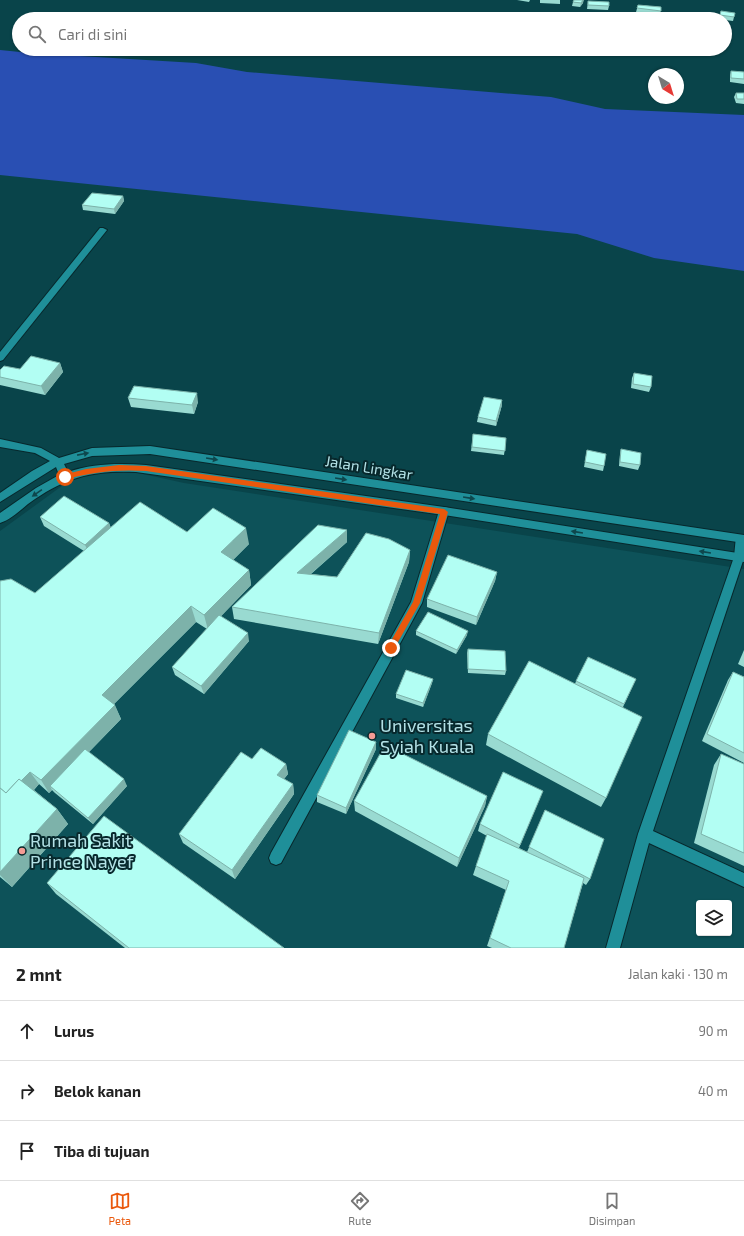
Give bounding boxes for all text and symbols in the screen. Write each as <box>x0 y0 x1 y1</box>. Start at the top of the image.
search box <box>12 12 732 56</box>
icon: search <box>26 23 48 45</box>
text: Cari di sini <box>58 25 127 43</box>
north arrow <box>648 68 684 104</box>
one-way arrow <box>77 451 89 457</box>
street label: Jalan Lingkar <box>324 451 414 483</box>
one-way arrow <box>206 456 218 462</box>
route start <box>56 468 74 486</box>
one-way arrow <box>335 476 347 482</box>
one-way arrow <box>32 489 42 497</box>
one-way arrow <box>463 495 475 501</box>
one-way arrow <box>571 529 583 535</box>
one-way arrow <box>699 549 712 555</box>
route end <box>382 639 400 657</box>
place label: Universitas Syiah Kuala <box>380 714 474 757</box>
marker: Universitas Syiah Kuala <box>367 731 377 741</box>
place label: Rumah Sakit Prince Nayef <box>30 829 135 872</box>
marker: Rumah Sakit Prince Nayef <box>17 846 27 856</box>
map controls <box>696 900 732 936</box>
button: layers <box>696 900 732 936</box>
text: 2 mnt <box>16 964 62 984</box>
text: Jalan kaki · 130 m <box>628 966 728 982</box>
icon: ahead <box>16 1020 38 1042</box>
text: Lurus <box>54 1022 94 1040</box>
text: 90 m <box>698 1023 728 1039</box>
icon: right <box>16 1080 38 1102</box>
text: Belok kanan <box>54 1082 141 1100</box>
text: 40 m <box>698 1083 728 1099</box>
icon: arrive <box>16 1140 38 1162</box>
text: Tiba di tujuan <box>54 1142 150 1160</box>
tab: Peta <box>109 1190 131 1227</box>
tab: Rute <box>348 1190 371 1227</box>
tab: Disimpan <box>589 1190 635 1227</box>

